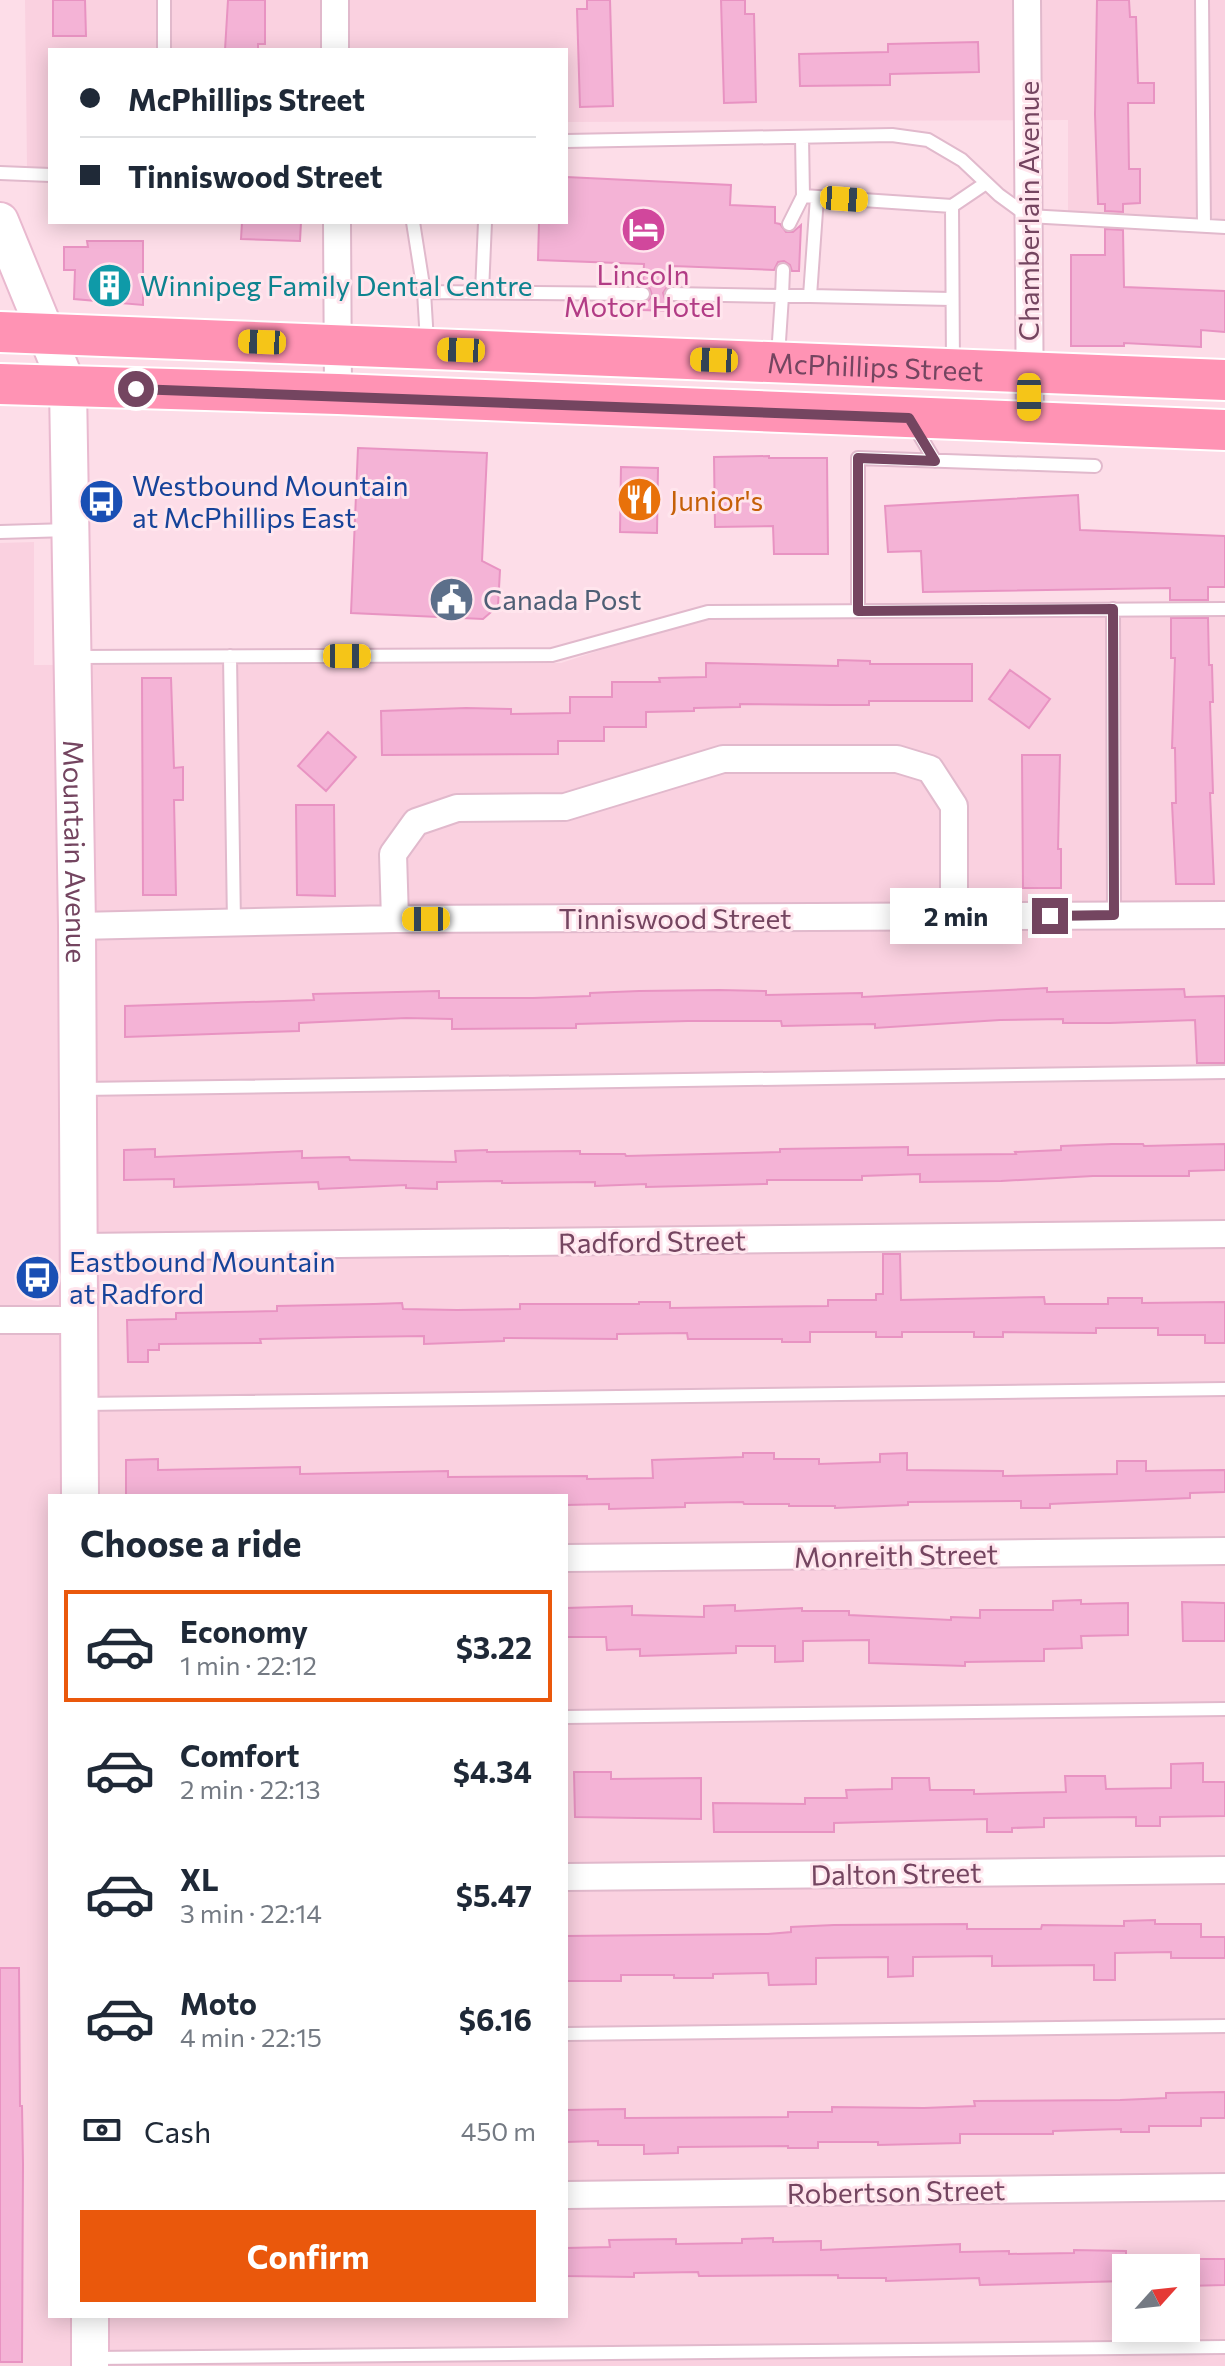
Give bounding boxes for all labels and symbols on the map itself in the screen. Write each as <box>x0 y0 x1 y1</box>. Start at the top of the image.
street label: Chamberlain Avenue <box>1011 81 1045 341</box>
car <box>819 185 869 213</box>
hotel icon: Lincoln Motor Hotel <box>619 206 667 254</box>
place label: Lincoln Motor Hotel <box>564 257 722 323</box>
building icon: Winnipeg Family Dental Centre <box>85 261 133 309</box>
place label: Winnipeg Family Dental Centre <box>140 268 533 302</box>
car <box>238 329 286 355</box>
car <box>437 337 485 363</box>
street label: McPhillips Street <box>767 345 984 388</box>
car <box>690 347 738 373</box>
route start <box>118 371 154 407</box>
car <box>1017 373 1041 421</box>
place label: Westbound Mountain at McPhillips East <box>132 468 409 534</box>
restaurant icon: Junior's <box>615 476 663 524</box>
bus stop icon: Westbound Mountain at McPhillips East <box>77 477 125 525</box>
place label: Junior's <box>670 483 763 517</box>
public building icon: Canada Post <box>428 575 476 623</box>
place label: Canada Post <box>483 582 641 616</box>
car <box>323 644 371 668</box>
street label: Mountain Avenue <box>57 740 94 963</box>
callout: 2 min <box>890 888 1022 944</box>
route end <box>1032 898 1068 934</box>
street label: Tinniswood Street <box>559 901 791 935</box>
car <box>402 907 450 931</box>
street label: Radford Street <box>558 1222 746 1260</box>
place label: Eastbound Mountain at Radford <box>69 1244 335 1310</box>
bus stop icon: Eastbound Mountain at Radford <box>14 1253 62 1301</box>
street label: Monreith Street <box>794 1536 998 1574</box>
street label: Dalton Street <box>810 1855 982 1891</box>
street label: Robertson Street <box>786 2172 1006 2210</box>
north arrow <box>1112 2254 1200 2342</box>

